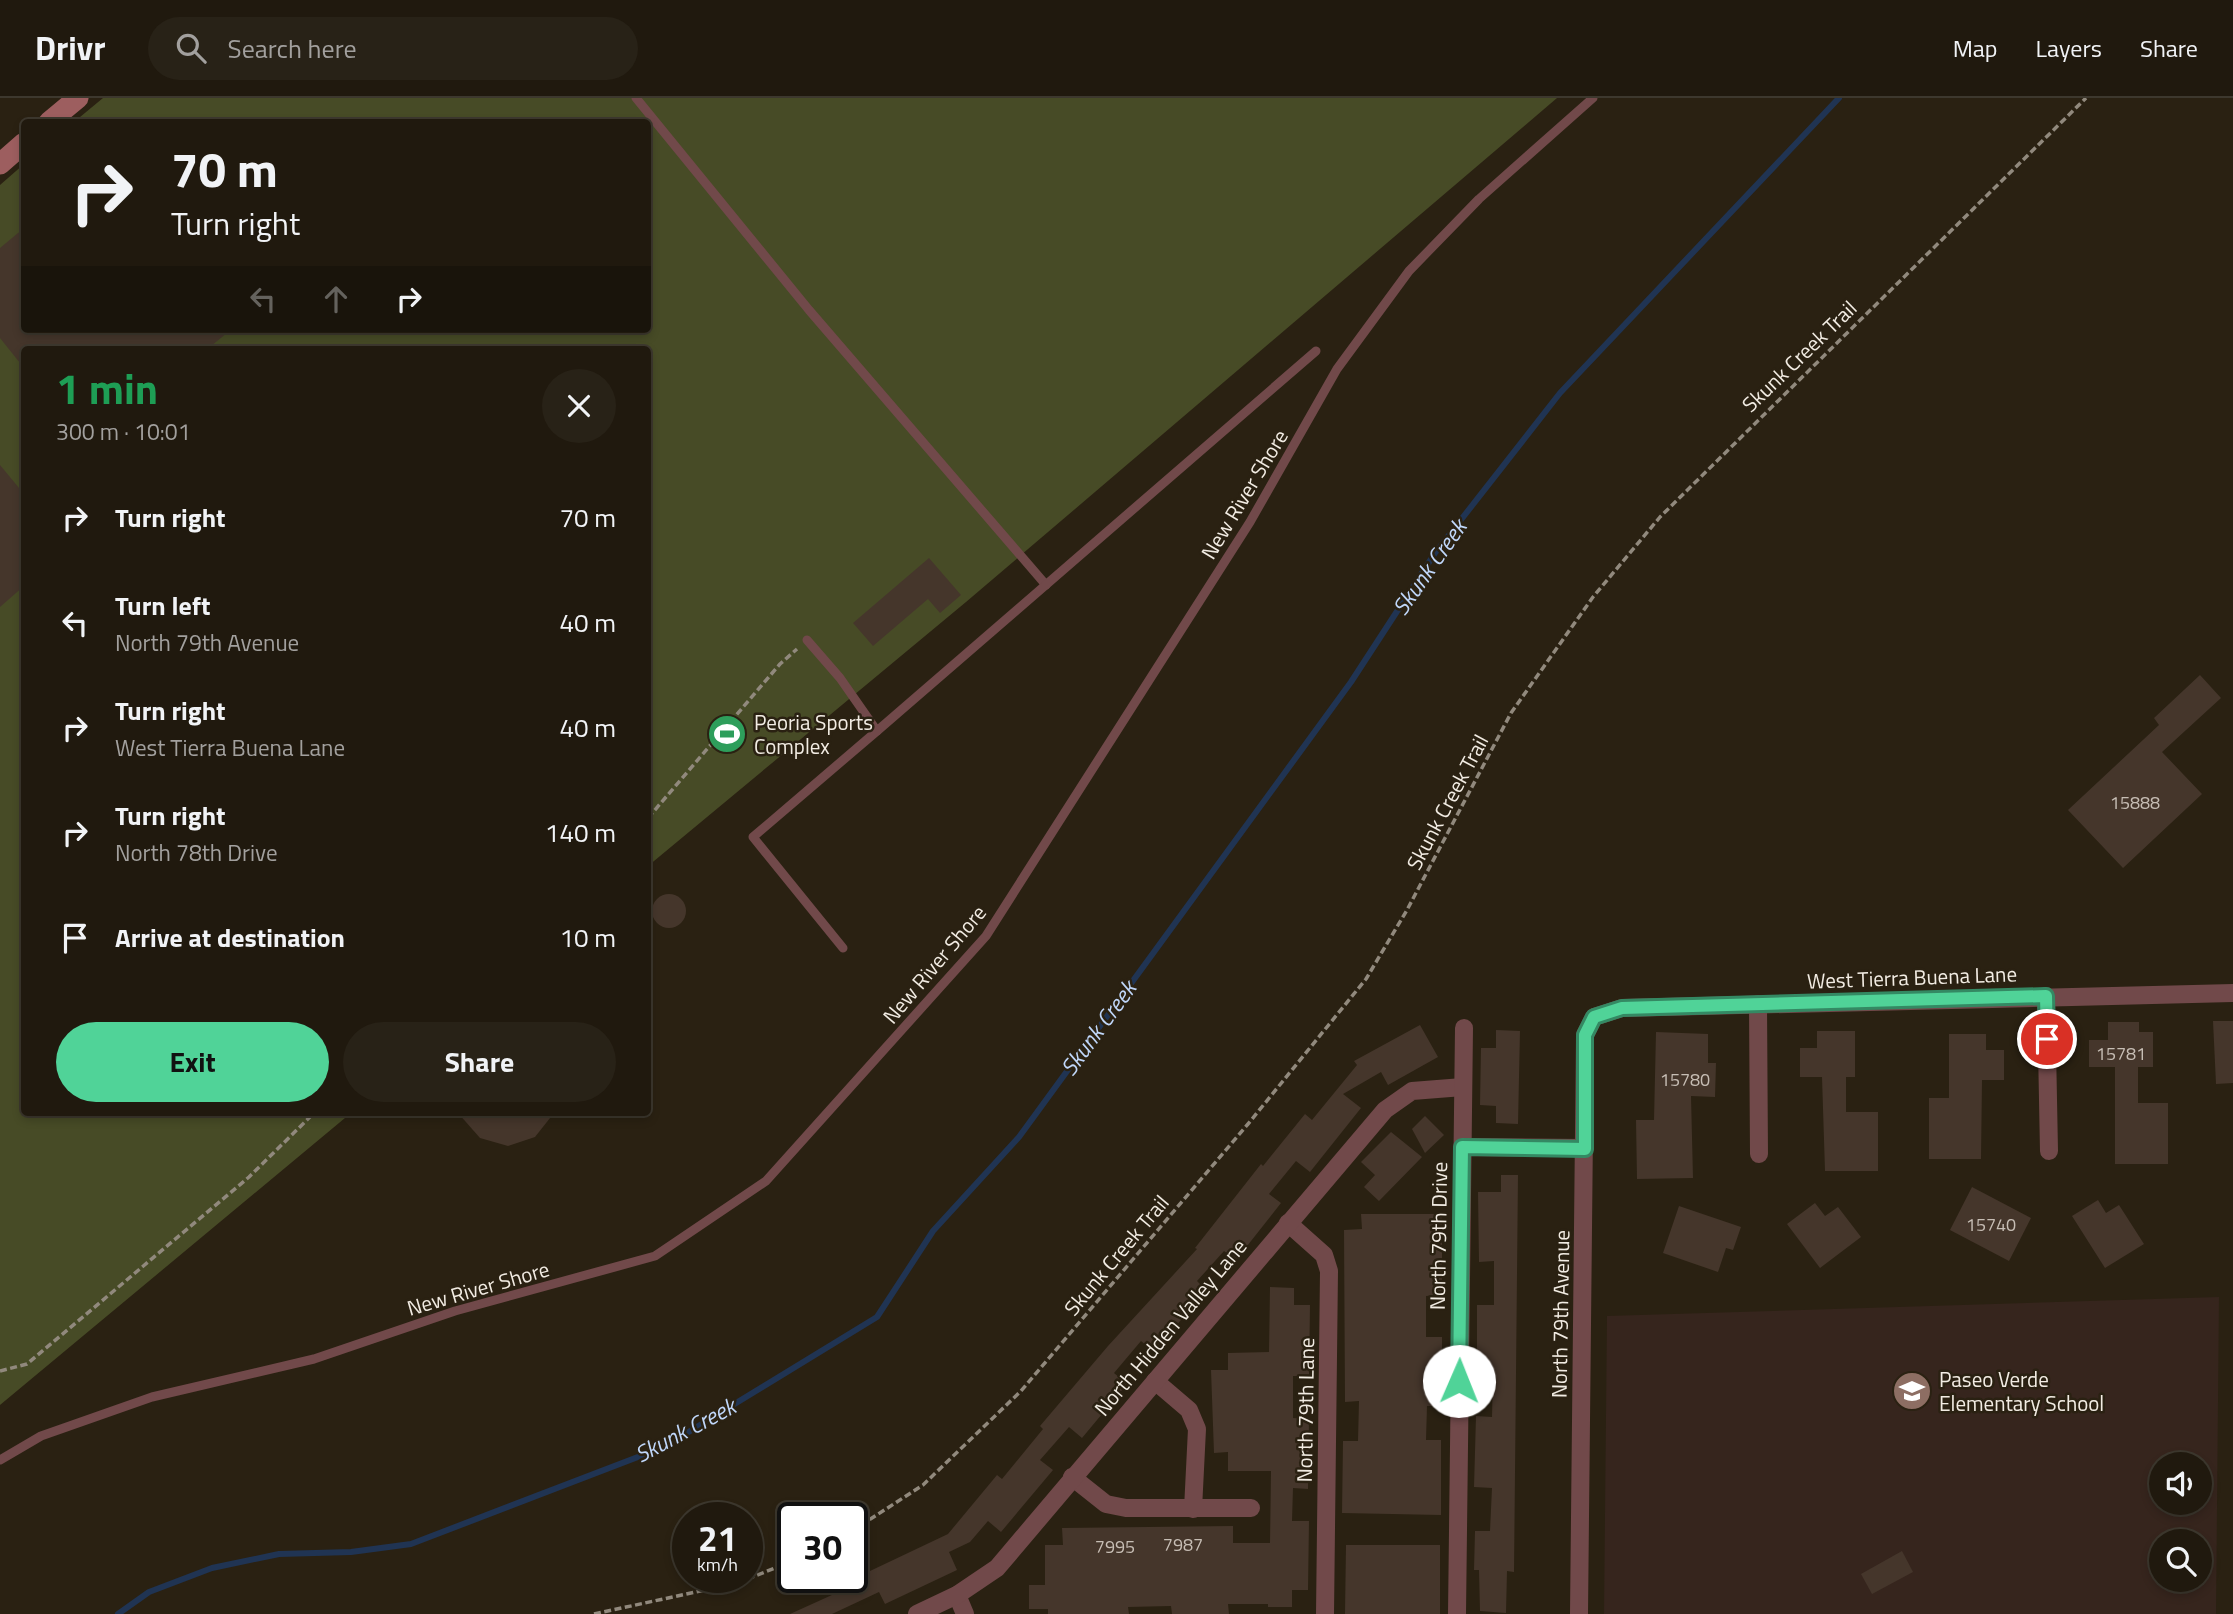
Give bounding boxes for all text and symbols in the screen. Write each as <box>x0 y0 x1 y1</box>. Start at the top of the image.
search box <box>148 17 638 80</box>
text: Drivr <box>35 23 106 73</box>
icon: search <box>172 29 210 67</box>
text: Search here <box>228 29 357 68</box>
text: Map <box>1953 30 1998 66</box>
text: Layers <box>2036 30 2102 66</box>
text: Share <box>2140 30 2198 66</box>
text: 70 m <box>171 131 278 206</box>
icon: right <box>56 147 147 238</box>
text: Turn right <box>171 199 300 247</box>
icon: left <box>244 280 282 318</box>
icon: ahead <box>317 280 355 318</box>
icon: right <box>390 280 428 318</box>
street label: Skunk Creek Trail <box>1734 293 1864 419</box>
text: 1 min <box>56 356 158 420</box>
button: close <box>542 369 616 443</box>
text: 300 m · 10:01 <box>56 414 191 449</box>
street label: New River Shore <box>1193 423 1295 565</box>
text: Turn right <box>115 498 226 537</box>
text: 70 m <box>559 498 616 537</box>
icon: right <box>56 499 94 537</box>
water label: Skunk Creek <box>1383 510 1476 622</box>
text: Turn left <box>115 586 210 625</box>
text: 40 m <box>559 603 616 642</box>
icon: left <box>56 604 94 642</box>
text: North 79th Avenue <box>115 625 299 660</box>
text: Turn right <box>115 691 226 730</box>
place label: Peoria Sports Complex <box>754 706 873 762</box>
text: 40 m <box>559 708 616 747</box>
icon: right <box>56 709 94 747</box>
sports icon: Peoria Sports Complex <box>706 713 748 755</box>
street label: Skunk Creek Trail <box>1398 729 1496 875</box>
text: West Tierra Buena Lane <box>115 730 345 765</box>
house number: 15888 <box>2110 789 2160 816</box>
text: Turn right <box>115 796 226 835</box>
text: 140 m <box>545 813 616 852</box>
icon: right <box>56 814 94 852</box>
text: North 78th Drive <box>115 835 278 870</box>
street label: New River Shore <box>875 898 993 1030</box>
text: Arrive at destination <box>115 918 345 957</box>
text: 10 m <box>559 918 616 957</box>
icon: arrive <box>56 919 94 957</box>
street label: West Tierra Buena Lane <box>1806 957 2018 997</box>
water label: Skunk Creek <box>1052 971 1146 1083</box>
pin <box>2017 1009 2077 1069</box>
icon: arrive <box>2028 1020 2066 1058</box>
button: Exit <box>56 1022 329 1102</box>
button: Share <box>343 1022 616 1102</box>
house number: 15781 <box>2096 1040 2146 1067</box>
house number: 15780 <box>1660 1066 1710 1093</box>
street label: North 79th Drive <box>1421 1162 1455 1310</box>
street label: Skunk Creek Trail <box>1056 1188 1176 1322</box>
house number: 15740 <box>1966 1211 2016 1238</box>
street label: North 79th Avenue <box>1543 1230 1577 1398</box>
street label: North Hidden Valley Lane <box>1086 1231 1254 1423</box>
street label: New River Shore <box>403 1252 553 1324</box>
street label: North 79th Lane <box>1288 1337 1322 1483</box>
position arrow <box>1422 1344 1496 1418</box>
place label: Paseo Verde Elementary School <box>1939 1363 2104 1419</box>
school or university icon: Paseo Verde Elementary School <box>1891 1370 1933 1412</box>
water label: Skunk Creek <box>628 1387 744 1471</box>
map controls <box>2149 1452 2212 1592</box>
button: sound <box>2149 1452 2212 1515</box>
speed limit sign: 30 <box>777 1502 868 1593</box>
text: 21 <box>698 1511 737 1565</box>
button: search <box>2149 1529 2212 1592</box>
house number: 7987 <box>1163 1531 1203 1558</box>
house number: 7995 <box>1095 1533 1135 1560</box>
text: km/h <box>697 1551 738 1578</box>

